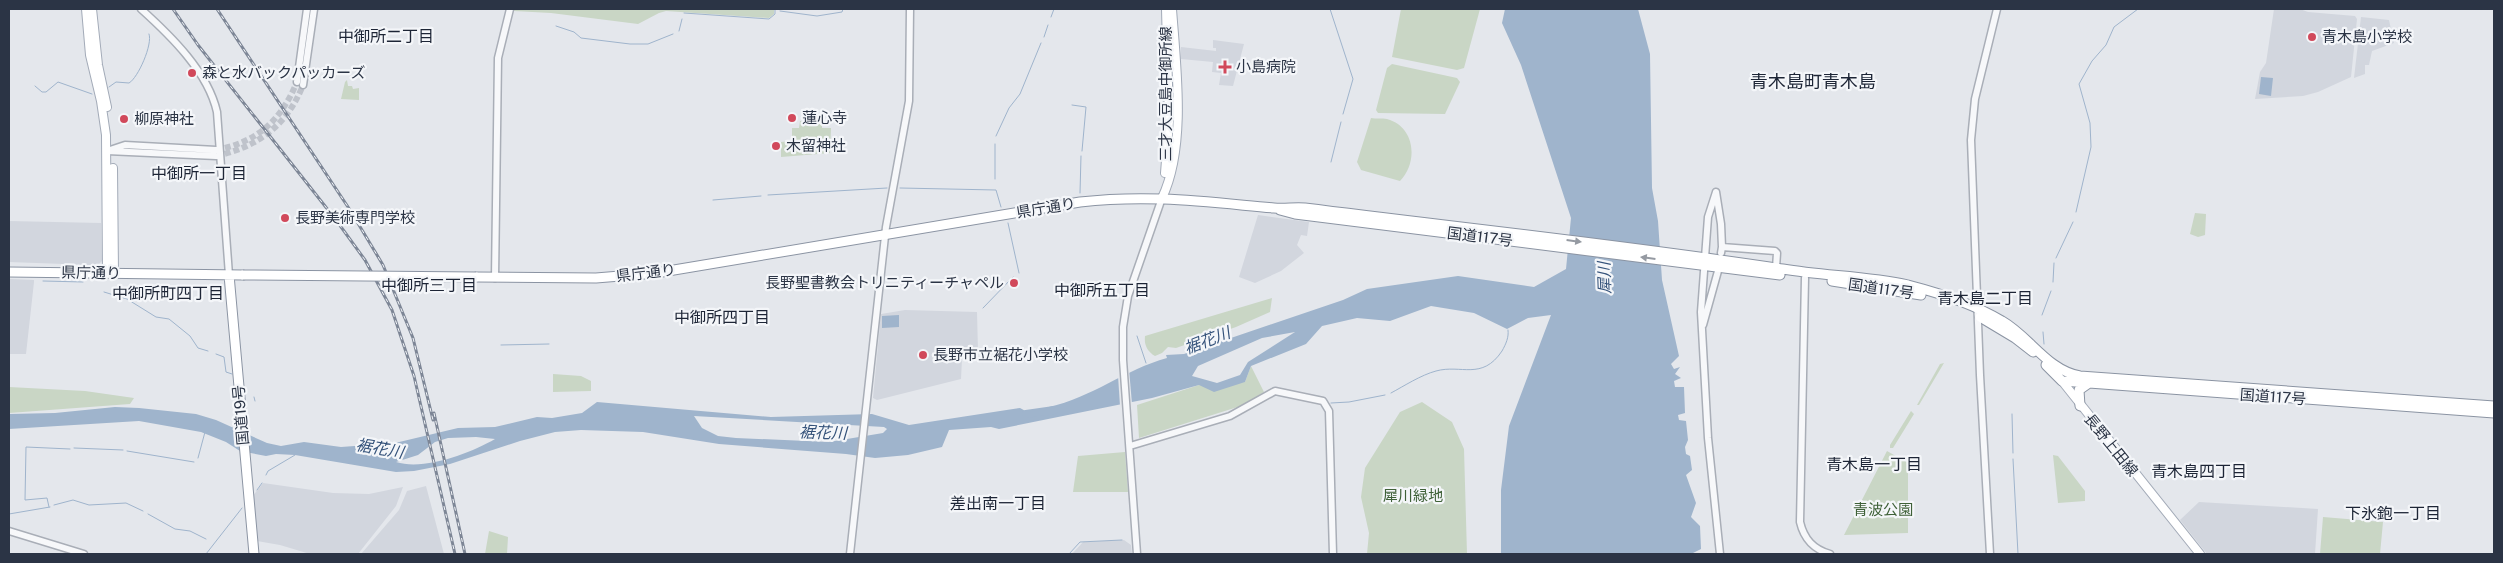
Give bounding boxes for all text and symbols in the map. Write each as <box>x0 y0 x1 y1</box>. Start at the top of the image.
street label: 三才大豆島中御所線 <box>1157 26 1174 162</box>
district label: 中御所二丁目 <box>338 27 434 46</box>
place label: 青木島小学校 <box>2322 28 2412 45</box>
marker: 青木島小学校 <box>2306 31 2318 43</box>
place label: 小島病院 <box>1236 58 1296 75</box>
marker: 小島病院 <box>1218 60 1232 74</box>
place label: 森と水バックパッカーズ <box>202 64 366 81</box>
marker: 森と水バックパッカーズ <box>186 67 198 79</box>
district label: 青木島町青木島 <box>1750 71 1876 92</box>
place label: 蓮心寺 <box>802 109 847 126</box>
place label: 柳原神社 <box>134 110 194 127</box>
marker: 蓮心寺 <box>786 112 798 124</box>
marker: 柳原神社 <box>118 113 130 125</box>
place label: 木留神社 <box>786 137 846 154</box>
marker: 木留神社 <box>770 140 782 152</box>
district label: 中御所一丁目 <box>151 164 247 183</box>
street label: 県庁通り <box>1015 194 1077 221</box>
place label: 長野美術専門学校 <box>295 209 415 226</box>
marker: 長野美術専門学校 <box>279 212 291 224</box>
street label: 国道117号 <box>1446 224 1514 249</box>
one-way arrow <box>1566 237 1582 245</box>
one-way arrow <box>1640 254 1656 262</box>
street label: 県庁通り <box>615 260 677 285</box>
water label: 犀川 <box>1594 260 1615 294</box>
street label: 県庁通り <box>61 263 121 282</box>
place label: 長野聖書教会トリニティーチャペル <box>765 274 1004 291</box>
street label: 国道117号 <box>1847 275 1915 302</box>
district label: 中御所三丁目 <box>381 276 477 295</box>
marker: 長野聖書教会トリニティーチャペル <box>1008 277 1020 289</box>
district label: 中御所五丁目 <box>1054 281 1150 300</box>
district label: 中御所町四丁目 <box>112 284 224 303</box>
district label: 青木島二丁目 <box>1937 289 2033 308</box>
district label: 中御所四丁目 <box>674 308 770 327</box>
water label: 裾花川 <box>1181 322 1235 358</box>
place label: 長野市立裾花小学校 <box>933 346 1068 363</box>
marker: 長野市立裾花小学校 <box>917 349 929 361</box>
street label: 国道19号 <box>229 384 252 446</box>
street label: 国道117号 <box>2239 386 2307 407</box>
street label: 長野上田線 <box>2081 410 2142 479</box>
water label: 裾花川 <box>799 422 849 443</box>
water label: 裾花川 <box>355 435 407 462</box>
district label: 青木島一丁目 <box>1826 455 1922 474</box>
district label: 青木島四丁目 <box>2151 462 2247 481</box>
park label: 犀川緑地 <box>1383 487 1443 504</box>
district label: 差出南一丁目 <box>950 494 1046 513</box>
park label: 青波公園 <box>1853 501 1913 518</box>
district label: 下氷鉋一丁目 <box>2345 504 2441 523</box>

